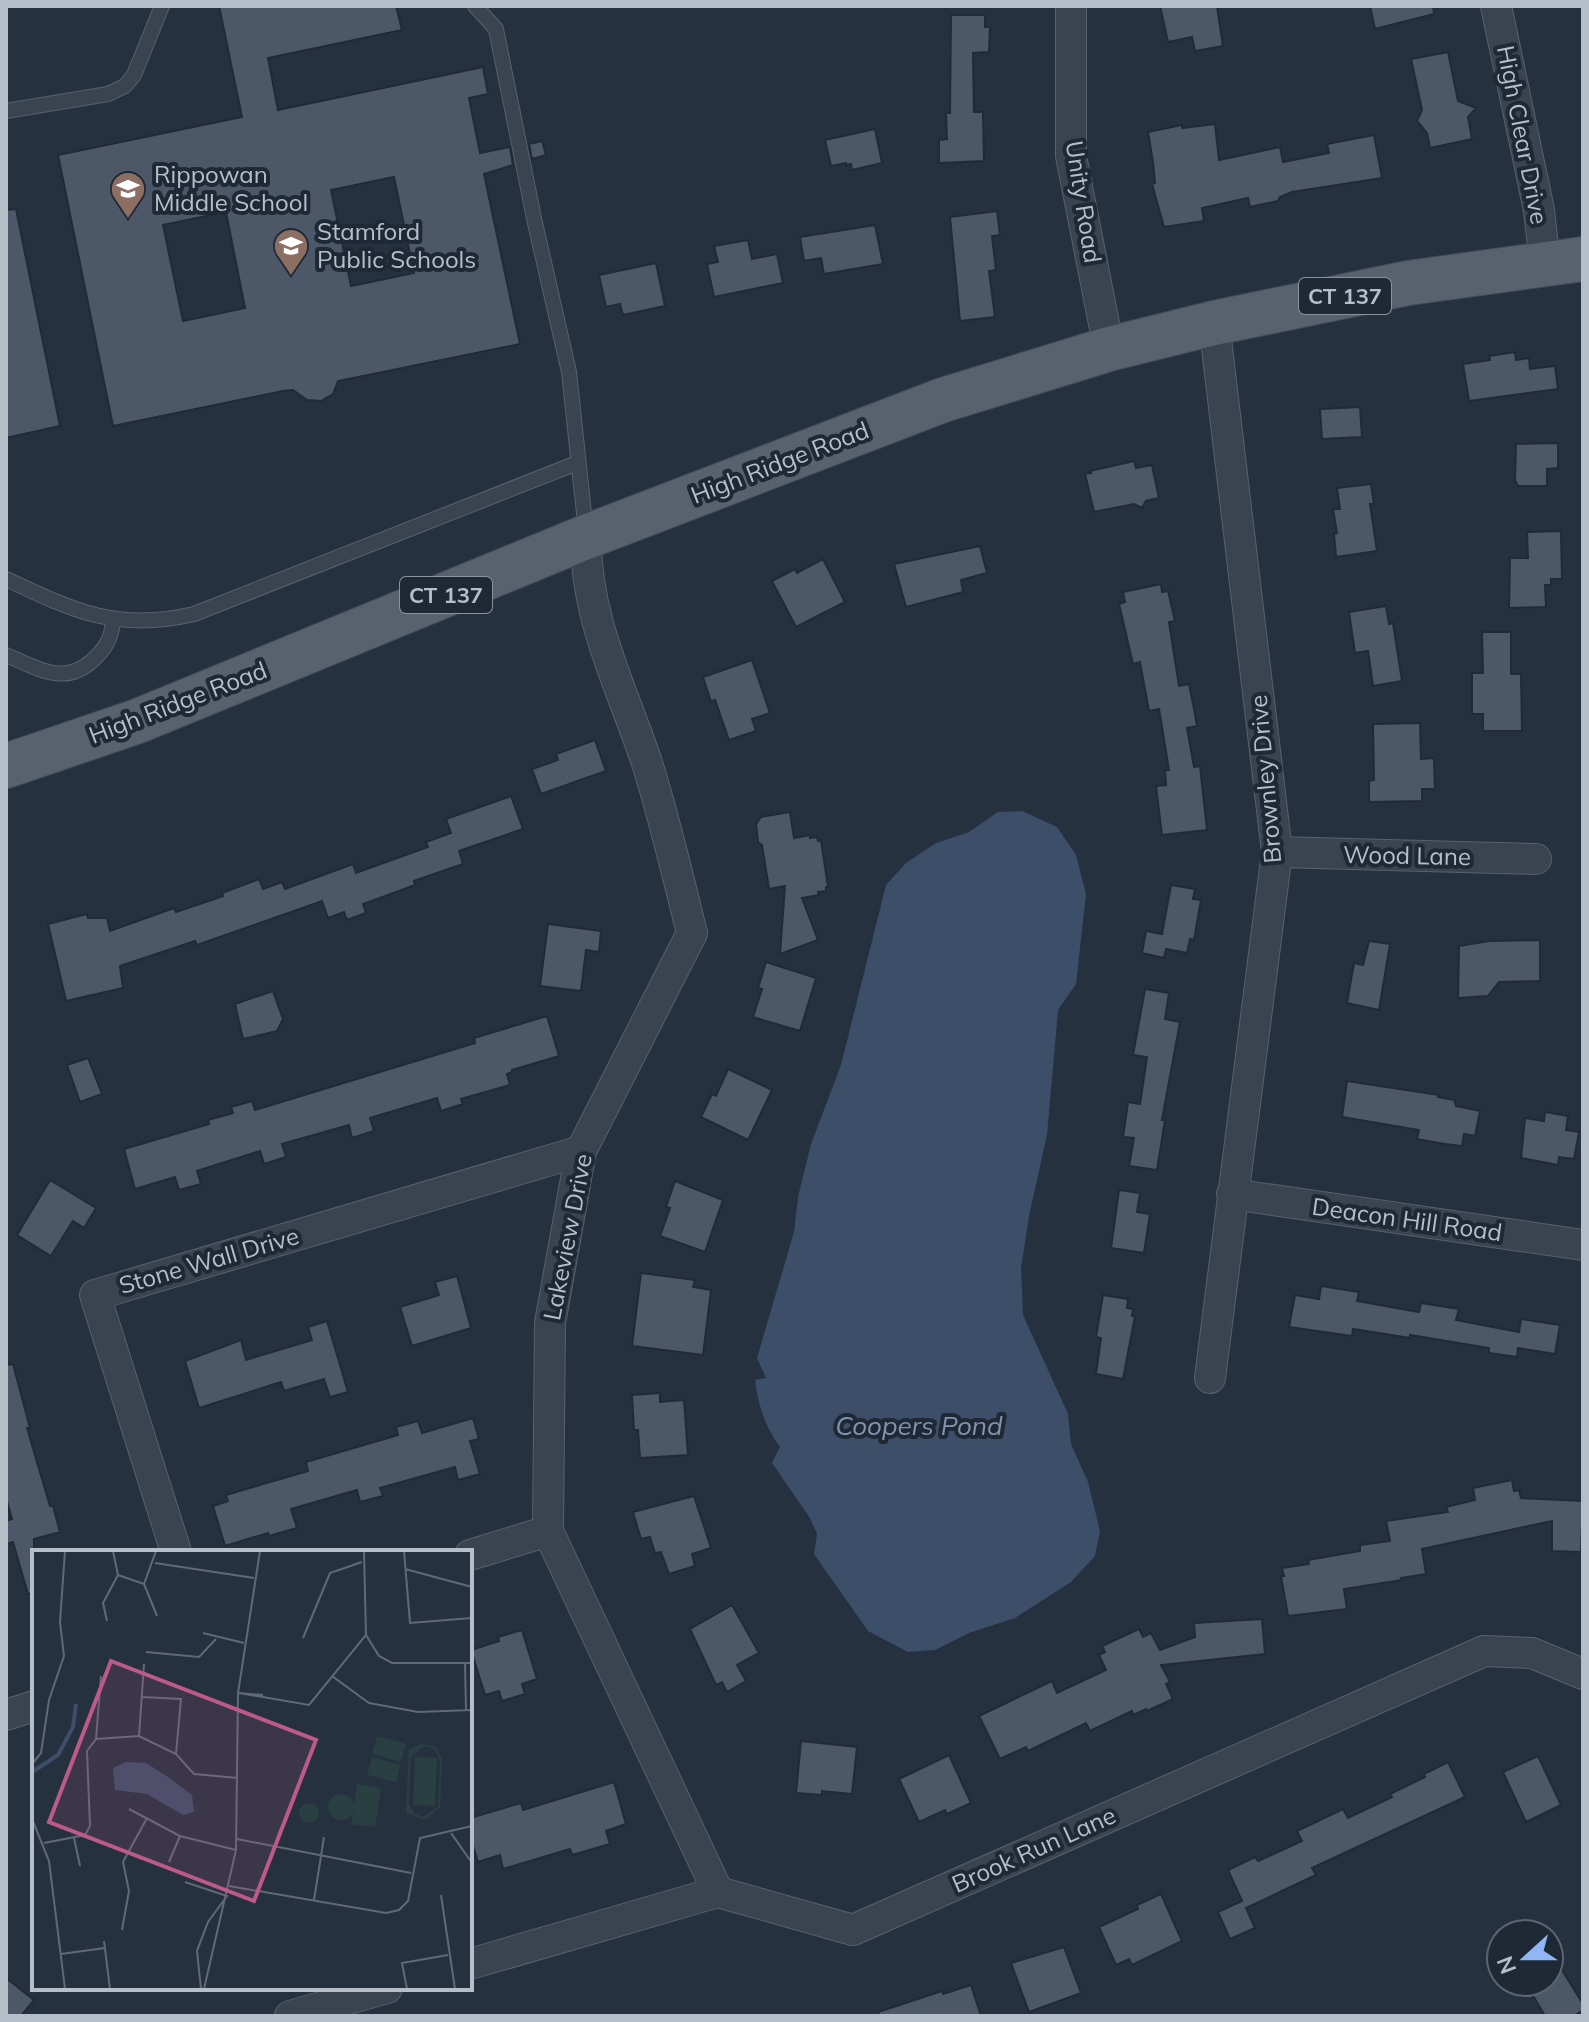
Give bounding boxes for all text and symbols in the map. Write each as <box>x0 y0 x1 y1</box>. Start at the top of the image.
street label: High Clear Drive <box>1491 43 1555 227</box>
street label: Unity Road <box>1059 138 1108 265</box>
place label: Rippowan Middle School <box>154 159 308 217</box>
school or university icon: Rippowan Middle School <box>109 170 147 220</box>
place label: Stamford Public Schools <box>317 216 476 274</box>
school or university icon: Stamford Public Schools <box>272 227 310 277</box>
road number: CT 137 <box>1299 278 1391 314</box>
street label: High Ridge Road <box>686 414 873 510</box>
road number: CT 137 <box>400 577 492 613</box>
street label: High Ridge Road <box>84 654 271 750</box>
street label: Brownley Drive <box>1243 694 1287 865</box>
street label: Wood Lane <box>1343 839 1471 871</box>
street label: Lakeview Drive <box>536 1151 598 1323</box>
street label: Deacon Hill Road <box>1310 1191 1504 1247</box>
street label: Stone Wall Drive <box>115 1220 302 1300</box>
water label: Coopers Pond <box>835 1409 1003 1442</box>
inset map <box>32 1550 472 1990</box>
street label: Brook Run Lane <box>947 1800 1120 1899</box>
north arrow <box>1485 1918 1565 1998</box>
text: N <box>1490 1952 1522 1978</box>

